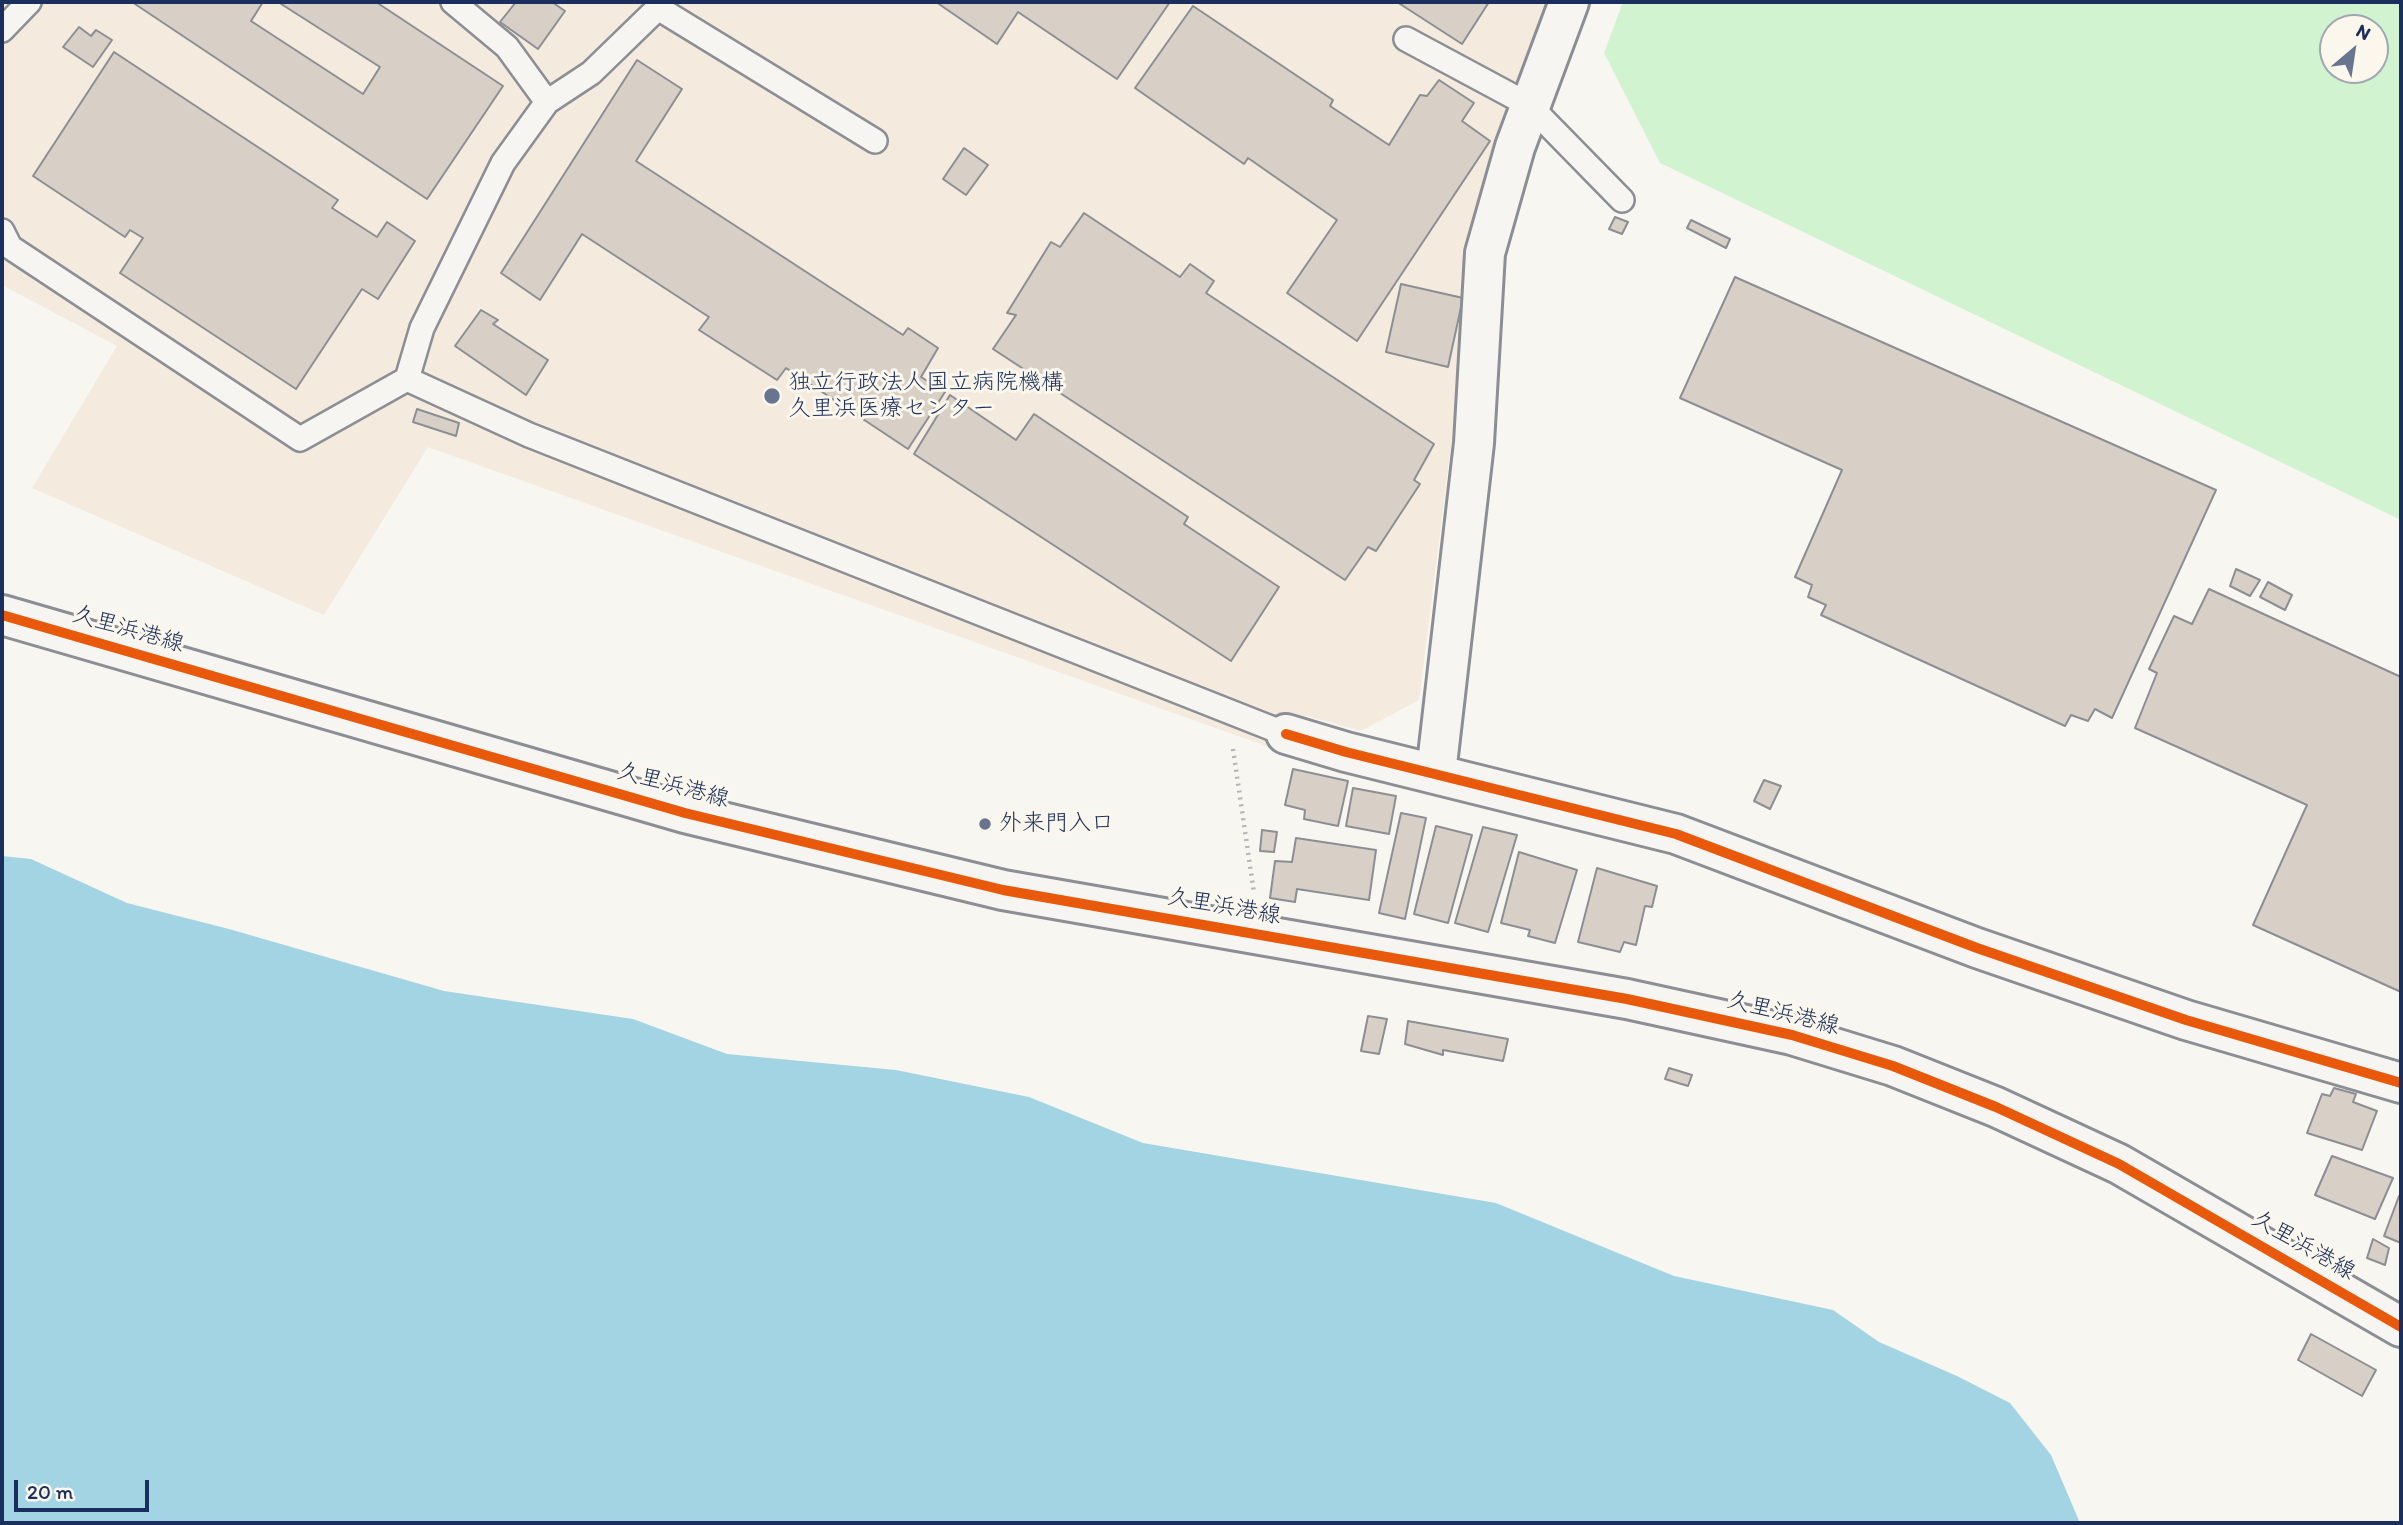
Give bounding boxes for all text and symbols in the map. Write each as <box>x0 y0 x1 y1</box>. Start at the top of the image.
north arrow <box>2319 14 2389 84</box>
text: N <box>2352 19 2375 45</box>
place label: 独立行政法人国立病院機構 久里浜医療センター <box>788 369 1064 423</box>
marker: 独立行政法人国立病院機構 久里浜医療センター <box>762 386 782 406</box>
street label: 久里浜港線 <box>69 601 187 659</box>
street label: 久里浜港線 <box>614 758 732 814</box>
place label: 外来門入口 <box>999 810 1114 838</box>
marker: 外来門入口 <box>977 816 993 832</box>
street label: 久里浜港線 <box>1165 883 1283 931</box>
street label: 久里浜港線 <box>1724 987 1842 1041</box>
street label: 久里浜港線 <box>2246 1205 2360 1287</box>
scale bar <box>18 1466 152 1510</box>
text: 20 m <box>27 1479 73 1504</box>

